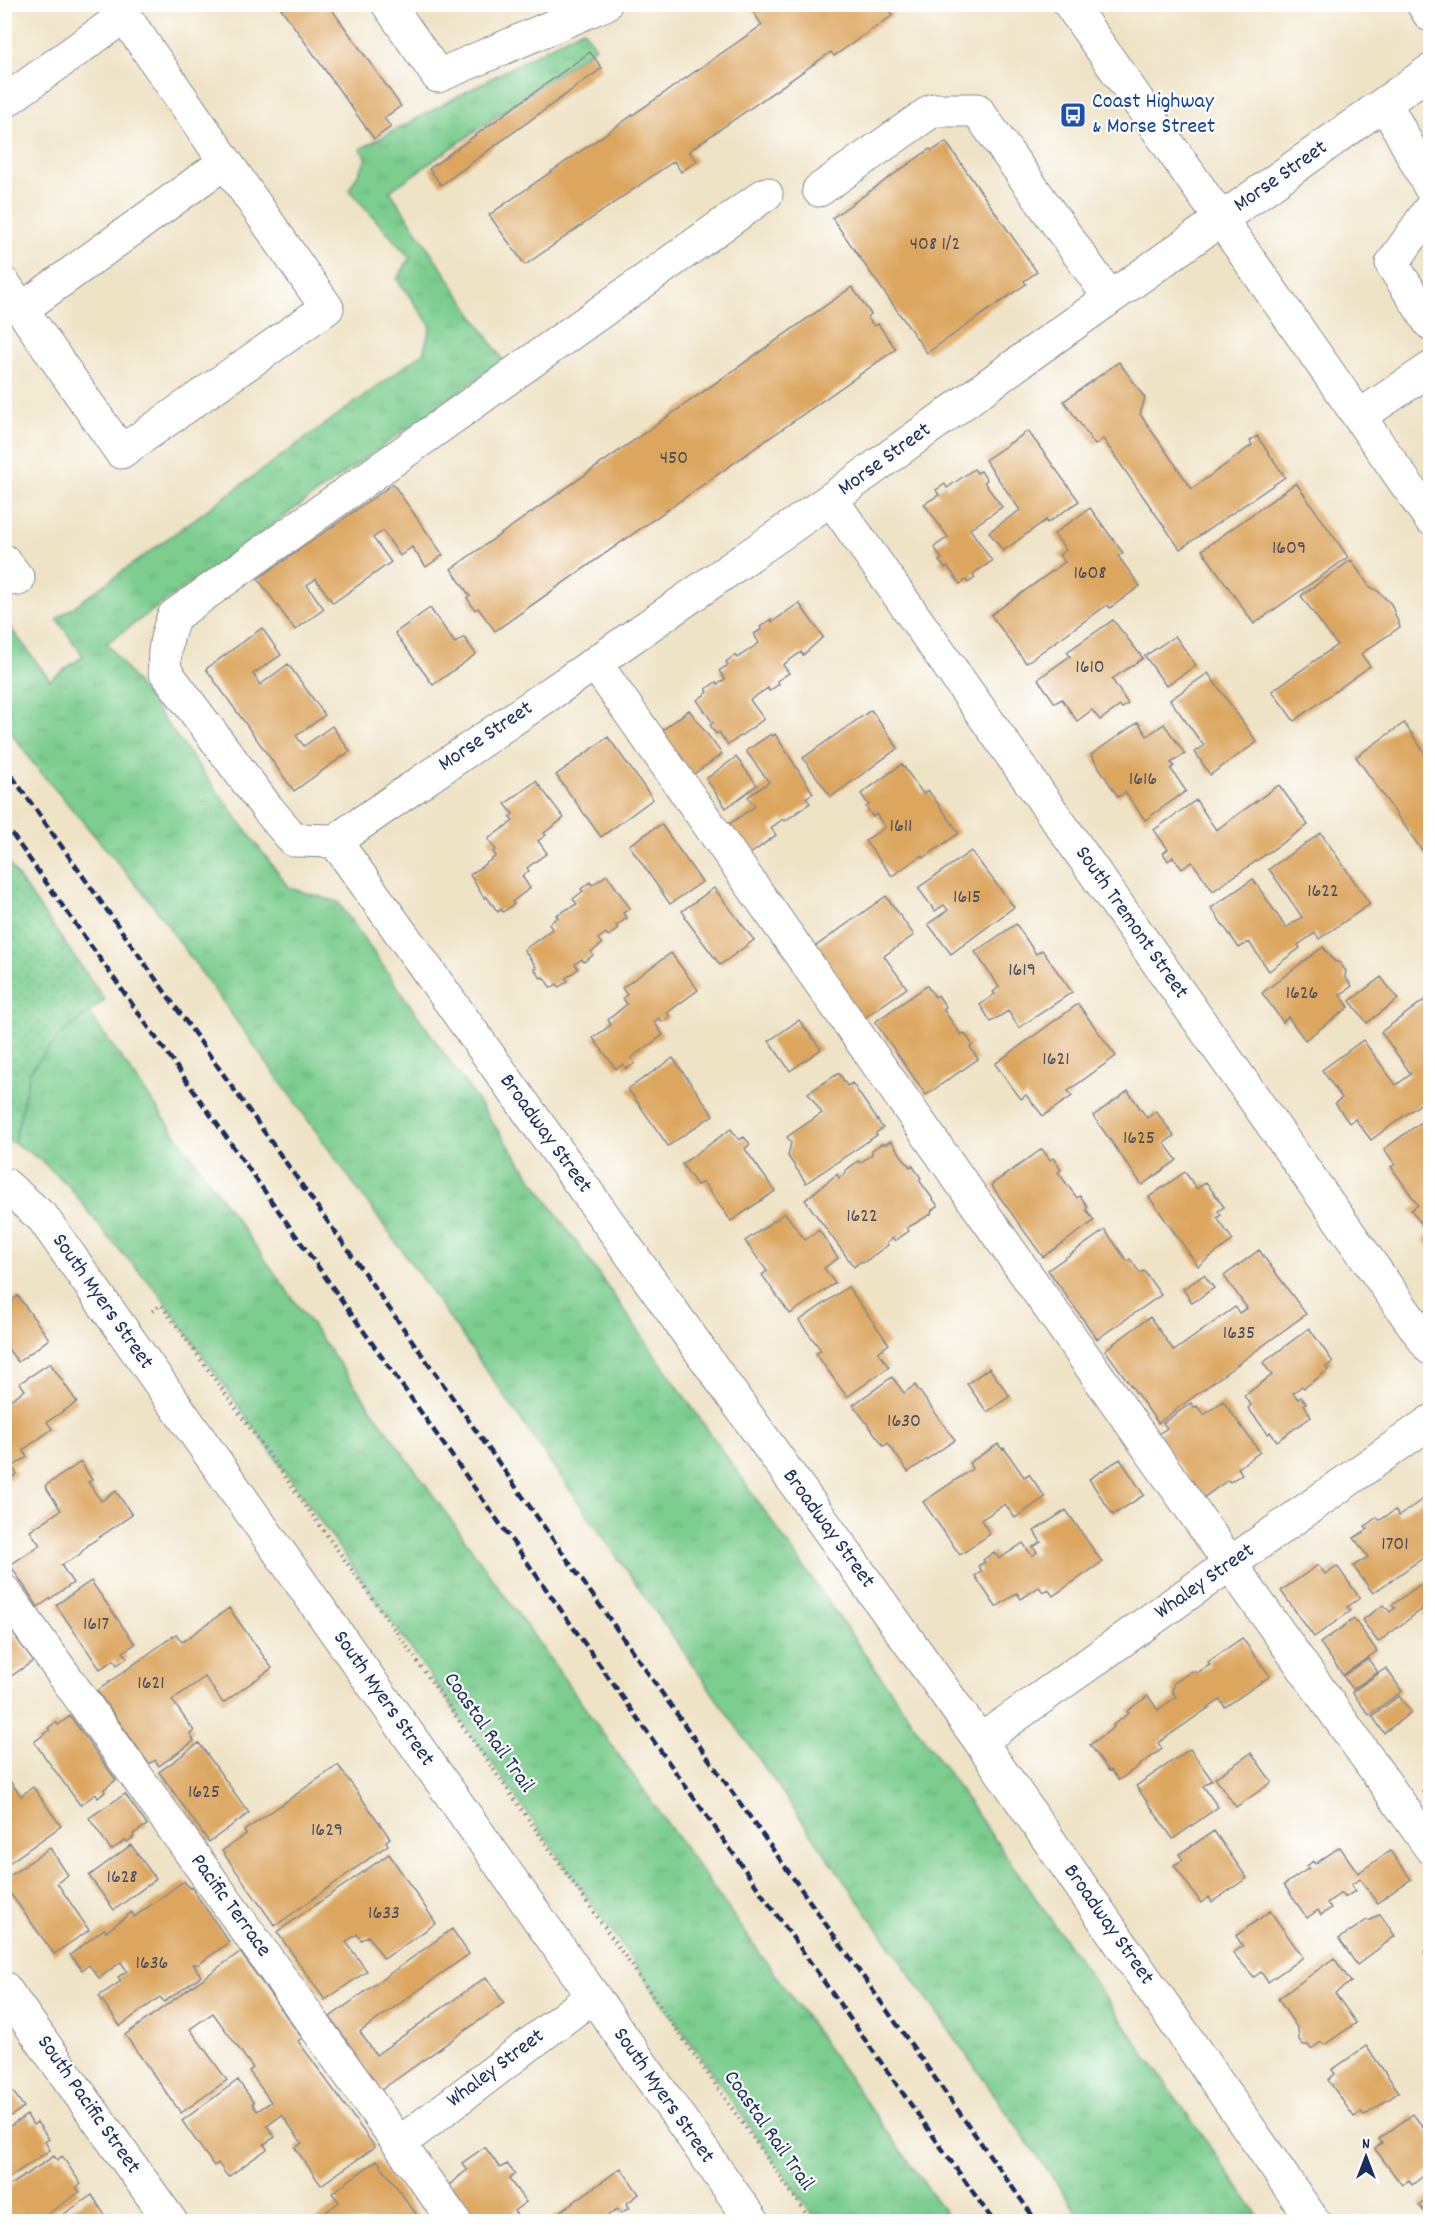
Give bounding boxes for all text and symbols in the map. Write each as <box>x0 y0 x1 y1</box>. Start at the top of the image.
place label: Coast Highway & Morse Street <box>1092 87 1215 143</box>
bus stop icon: Coast Highway & Morse Street <box>1058 100 1088 130</box>
street label: Morse Street <box>1228 133 1334 221</box>
house number: 408 1/2 <box>910 231 960 259</box>
street label: Morse Street <box>832 416 938 504</box>
house number: 450 <box>660 445 688 473</box>
house number: 1609 <box>1272 535 1306 563</box>
house number: 1608 <box>1073 560 1107 588</box>
house number: 1610 <box>1075 654 1105 682</box>
street label: Morse Street <box>432 694 540 780</box>
house number: 1616 <box>1129 766 1157 794</box>
house number: 1611 <box>890 813 912 841</box>
street label: South Tremont Street <box>1067 840 1195 1006</box>
house number: 1622 <box>1307 878 1339 906</box>
house number: 1615 <box>953 884 981 912</box>
house number: 1619 <box>1008 957 1036 985</box>
house number: 1626 <box>1286 980 1318 1008</box>
house number: 1621 <box>1042 1046 1070 1074</box>
street label: Broadway Street <box>491 1068 599 1200</box>
house number: 1625 <box>1123 1125 1155 1153</box>
house number: 1622 <box>846 1203 878 1231</box>
street label: South Myers Street <box>44 1228 160 1376</box>
house number: 1635 <box>1223 1320 1255 1348</box>
house number: 1630 <box>887 1408 921 1436</box>
street label: Broadway Street <box>774 1463 882 1595</box>
house number: 1701 <box>1381 1531 1409 1559</box>
street label: Whaley Street <box>1149 1536 1261 1628</box>
house number: 1617 <box>83 1611 109 1639</box>
street label: South Myers Street <box>325 1625 441 1773</box>
street label: Coastal Rail Trail <box>435 1666 541 1800</box>
house number: 1621 <box>137 1670 165 1698</box>
house number: 1625 <box>188 1779 220 1807</box>
house number: 1629 <box>311 1817 343 1845</box>
street label: Pacific Terrace <box>182 1848 278 1964</box>
street label: Broadway Street <box>1055 1858 1161 1992</box>
house number: 1628 <box>107 1864 137 1892</box>
house number: 1633 <box>368 1900 400 1928</box>
house number: 1636 <box>136 1950 168 1978</box>
street label: Whaley Street <box>441 2022 551 2116</box>
street label: South Myers Street <box>605 2022 721 2170</box>
street label: South Pacific Street <box>29 2029 147 2181</box>
street label: Coastal Rail Trail <box>715 2064 821 2198</box>
north arrow <box>1336 2127 1396 2187</box>
text: N <box>1362 2133 1370 2156</box>

